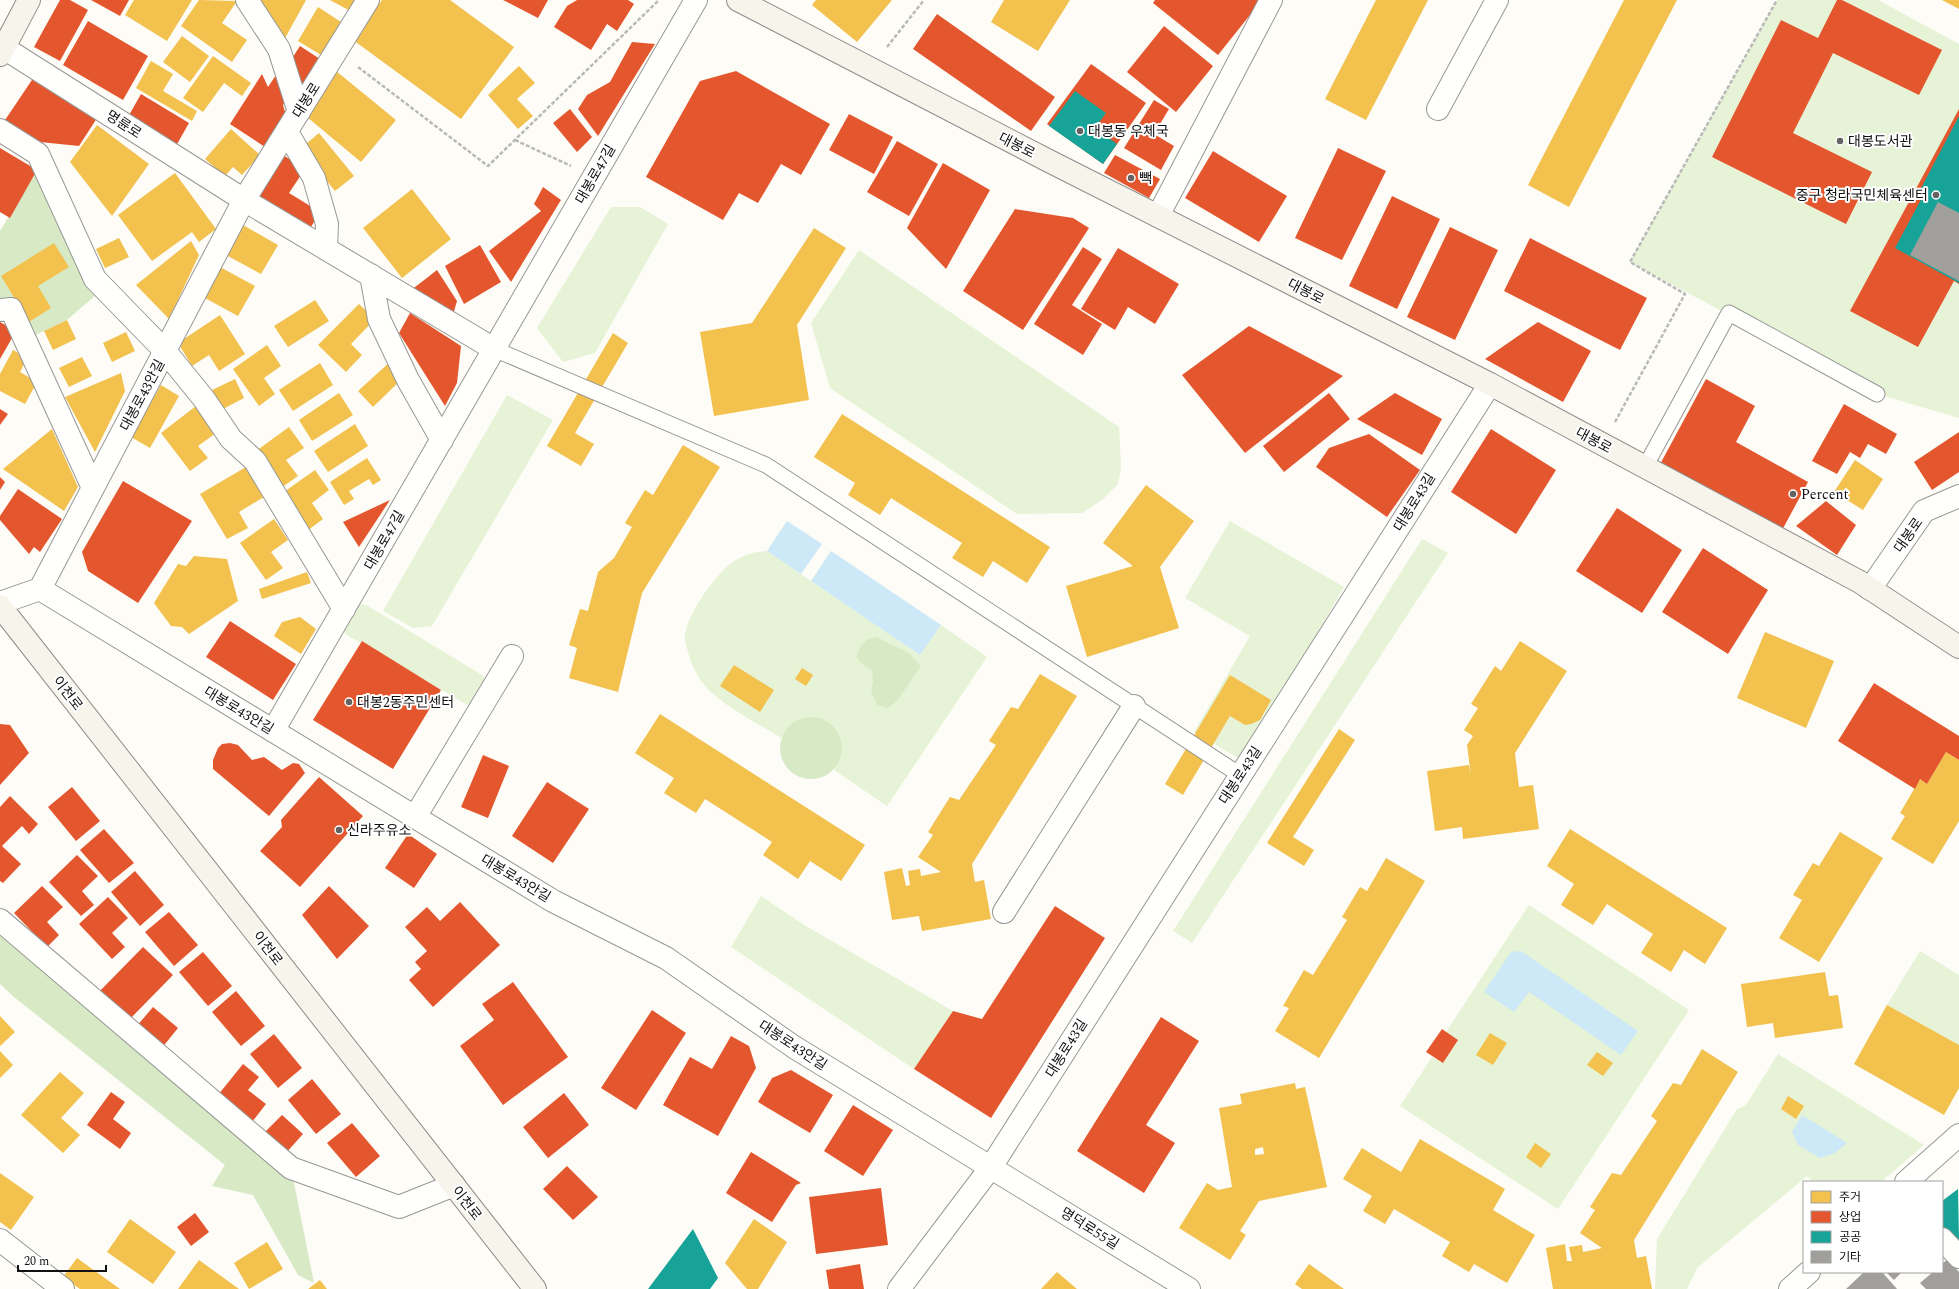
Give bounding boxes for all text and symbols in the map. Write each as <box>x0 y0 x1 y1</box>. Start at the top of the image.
street label: 대봉로 <box>287 78 326 122</box>
street label: 명륜로 <box>102 105 146 144</box>
place label: 대봉동 우체국 <box>1088 121 1169 142</box>
marker: 대봉동 우체국 <box>1075 126 1085 136</box>
street label: 대봉로 <box>995 127 1039 164</box>
place label: 대봉도서관 <box>1848 131 1913 152</box>
marker: 대봉도서관 <box>1835 136 1845 146</box>
street label: 대봉로47길 <box>570 141 621 208</box>
place label: 빽 <box>1139 168 1152 189</box>
marker: 빽 <box>1126 173 1136 183</box>
place label: 중구 청라국민체육센터 <box>1796 185 1928 206</box>
marker: 중구 청라국민체육센터 <box>1931 190 1941 200</box>
street label: 대봉로 <box>1284 273 1328 310</box>
street label: 대봉로43안길 <box>115 356 170 435</box>
street label: 대봉로 <box>1572 422 1616 459</box>
street label: 대봉로43길 <box>1388 469 1441 536</box>
place label: Percent <box>1801 484 1849 505</box>
marker: Percent <box>1788 489 1798 499</box>
street label: 대봉로47길 <box>359 507 410 574</box>
street label: 대봉로 <box>1889 513 1928 557</box>
street label: 이천로 <box>47 672 88 715</box>
street label: 대봉로43안길 <box>200 681 278 740</box>
place label: 대봉2동주민센터 <box>357 692 454 713</box>
marker: 대봉2동주민센터 <box>344 697 354 707</box>
street label: 대봉로43길 <box>1214 742 1267 808</box>
place label: 신라주유소 <box>347 820 412 841</box>
marker: 신라주유소 <box>334 825 344 835</box>
street label: 대봉로43안길 <box>477 849 555 908</box>
street label: 이천로 <box>247 927 288 970</box>
street label: 대봉로43안길 <box>754 1015 831 1076</box>
street label: 대봉로43길 <box>1040 1015 1093 1082</box>
legend <box>1803 1181 1943 1273</box>
street label: 이천로 <box>446 1182 487 1225</box>
text: 주거 <box>1839 1188 1861 1207</box>
street label: 명덕로55길 <box>1056 1202 1123 1255</box>
text: 상업 <box>1839 1208 1861 1227</box>
text: 공공 <box>1839 1228 1861 1247</box>
scale bar <box>18 1247 106 1273</box>
text: 기타 <box>1839 1248 1861 1267</box>
text: 20 m <box>24 1252 49 1271</box>

